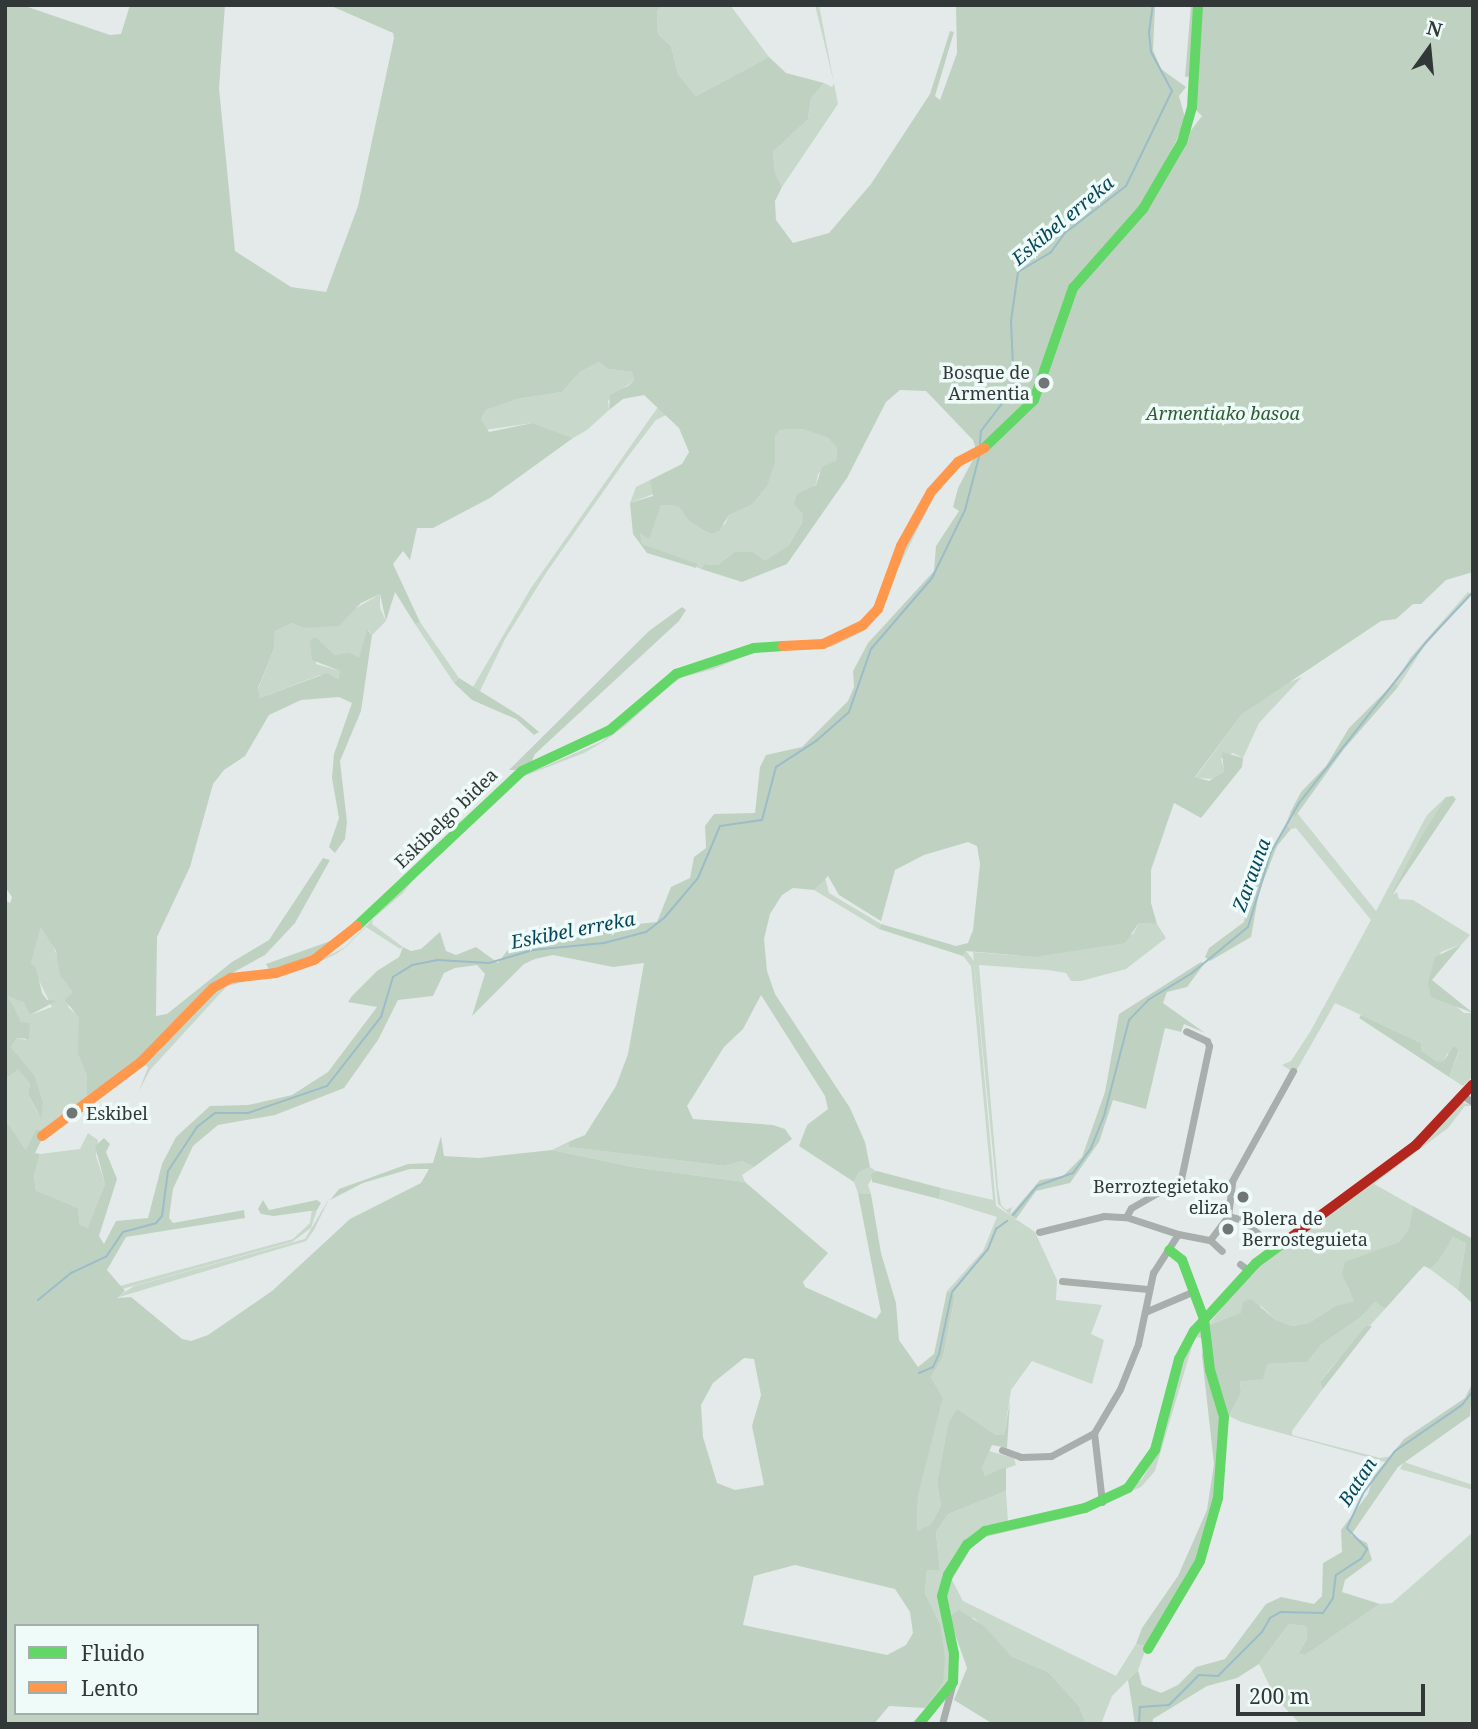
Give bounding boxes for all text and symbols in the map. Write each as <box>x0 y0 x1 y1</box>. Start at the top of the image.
north arrow <box>1394 14 1464 84</box>
text: N <box>1424 14 1445 43</box>
water label: Eskibel erreka <box>1007 172 1119 270</box>
place label: Bosque de Armentia <box>942 362 1030 404</box>
marker: Bosque de Armentia <box>1036 375 1052 391</box>
park label: Armentiako basoa <box>1146 402 1300 424</box>
street label: Eskibelgo bidea <box>390 764 502 872</box>
water label: Zarauna <box>1228 835 1276 915</box>
water label: Eskibel erreka <box>509 908 637 954</box>
place label: Eskibel <box>86 1102 148 1124</box>
marker: Eskibel <box>64 1105 80 1121</box>
place label: Berroztegietako eliza <box>1093 1176 1229 1218</box>
marker: Berroztegietako eliza <box>1235 1189 1251 1205</box>
place label: Bolera de Berrosteguieta <box>1242 1208 1368 1250</box>
marker: Bolera de Berrosteguieta <box>1220 1221 1236 1237</box>
water label: Batan <box>1334 1454 1382 1510</box>
legend <box>14 1624 259 1715</box>
text: Fluido <box>81 1639 145 1667</box>
scale bar <box>1240 1670 1429 1714</box>
text: Lento <box>81 1674 138 1702</box>
text: 200 m <box>1249 1682 1310 1710</box>

